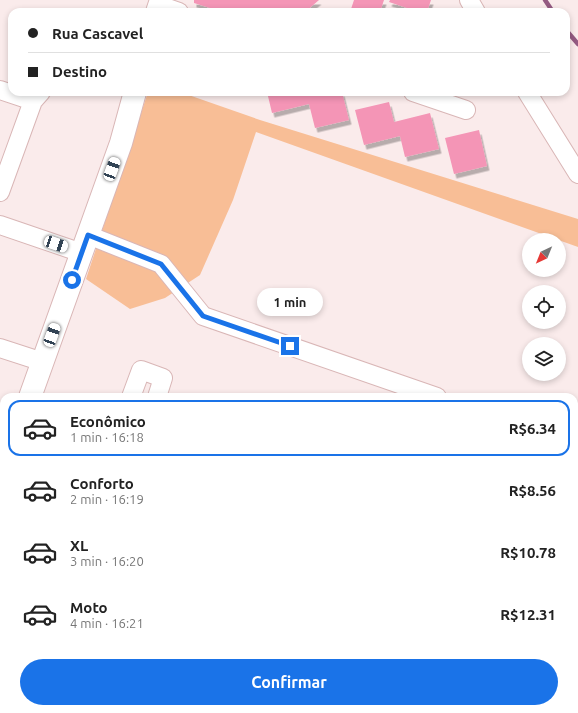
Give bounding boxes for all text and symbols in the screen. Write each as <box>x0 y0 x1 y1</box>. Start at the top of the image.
text: Rua Cascavel <box>52 25 143 42</box>
text: Destino <box>52 63 107 80</box>
car <box>102 156 122 182</box>
north arrow <box>522 233 566 277</box>
map controls <box>522 233 566 381</box>
car <box>43 234 69 254</box>
route start <box>63 271 81 289</box>
button: locate <box>522 285 566 329</box>
callout: 1 min <box>257 288 323 316</box>
text: 1 min <box>274 295 306 309</box>
car <box>42 322 62 348</box>
route end <box>281 337 299 355</box>
button: layers <box>522 337 566 381</box>
icon: car <box>22 410 58 446</box>
text: Econômico <box>70 413 146 430</box>
text: R$6.34 <box>509 420 556 437</box>
text: 1 min · 16:18 <box>70 430 144 444</box>
icon: car <box>22 472 58 508</box>
text: Conforto <box>70 475 134 492</box>
text: R$8.56 <box>509 482 556 499</box>
text: 2 min · 16:19 <box>70 492 144 506</box>
icon: car <box>22 534 58 570</box>
text: XL <box>70 537 88 554</box>
text: R$10.78 <box>500 544 556 561</box>
text: 3 min · 16:20 <box>70 554 144 568</box>
icon: car <box>22 596 58 632</box>
text: Moto <box>70 599 108 616</box>
text: R$12.31 <box>500 606 556 623</box>
text: 4 min · 16:21 <box>70 616 144 630</box>
button: Confirmar <box>20 659 558 705</box>

